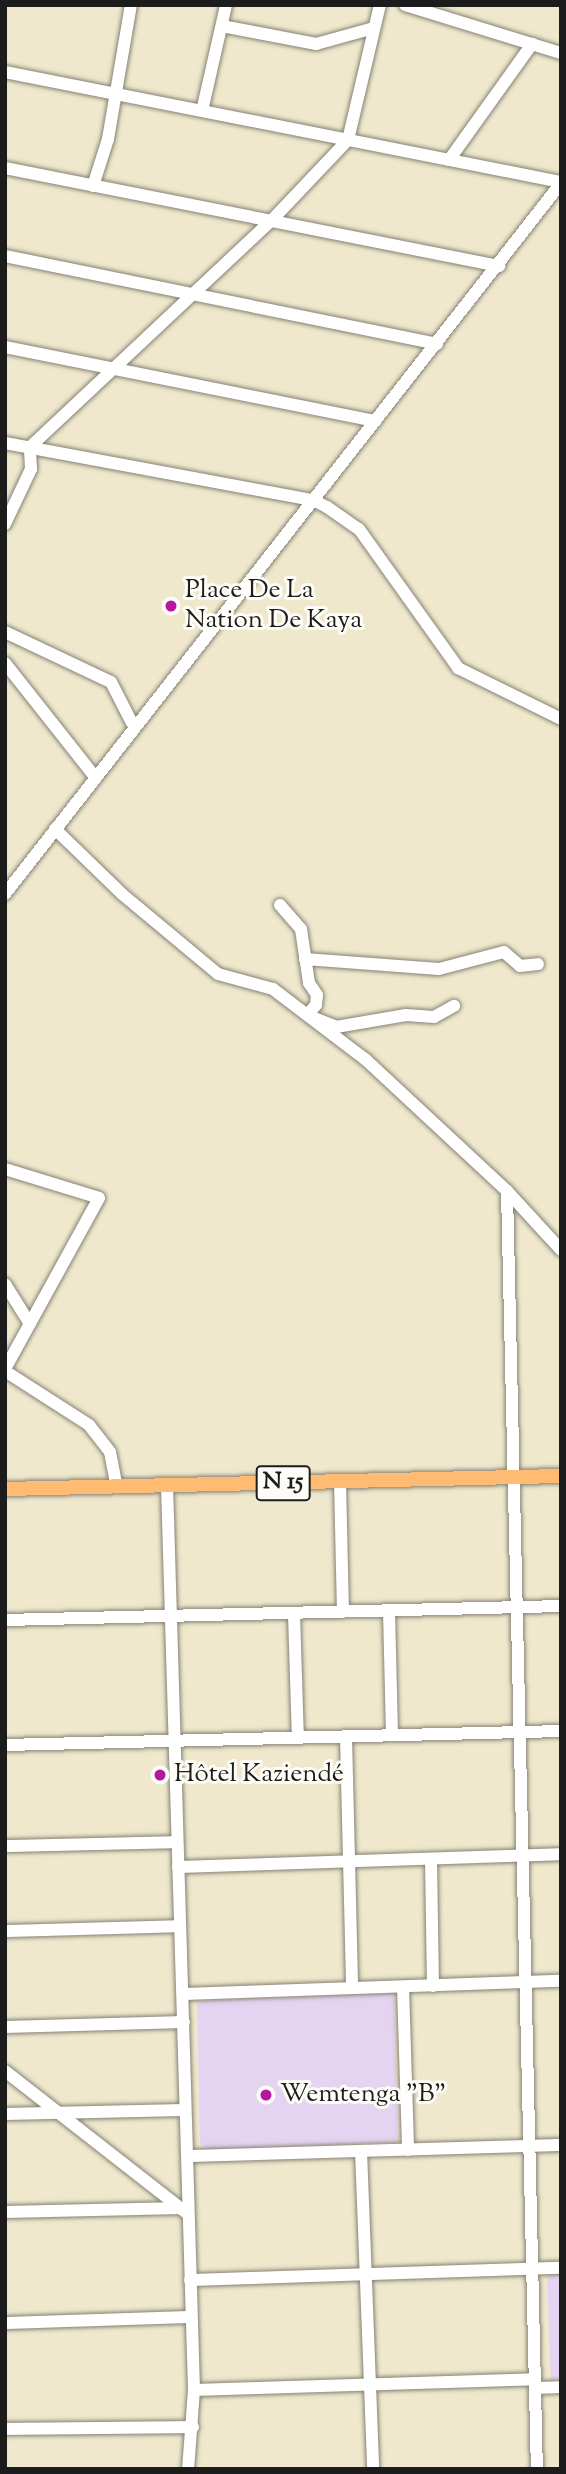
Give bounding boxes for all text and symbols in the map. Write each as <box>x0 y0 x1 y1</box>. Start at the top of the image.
place label: Place De La Nation De Kaya <box>185 575 362 636</box>
marker: Place De La Nation De Kaya <box>163 598 179 614</box>
road number: N 15 <box>255 1462 311 1504</box>
place label: Hôtel Kaziendé <box>174 1759 344 1791</box>
marker: Hôtel Kaziendé <box>152 1767 168 1783</box>
place label: Wemtenga "B" <box>280 2079 446 2111</box>
marker: Wemtenga "B" <box>258 2087 274 2103</box>

